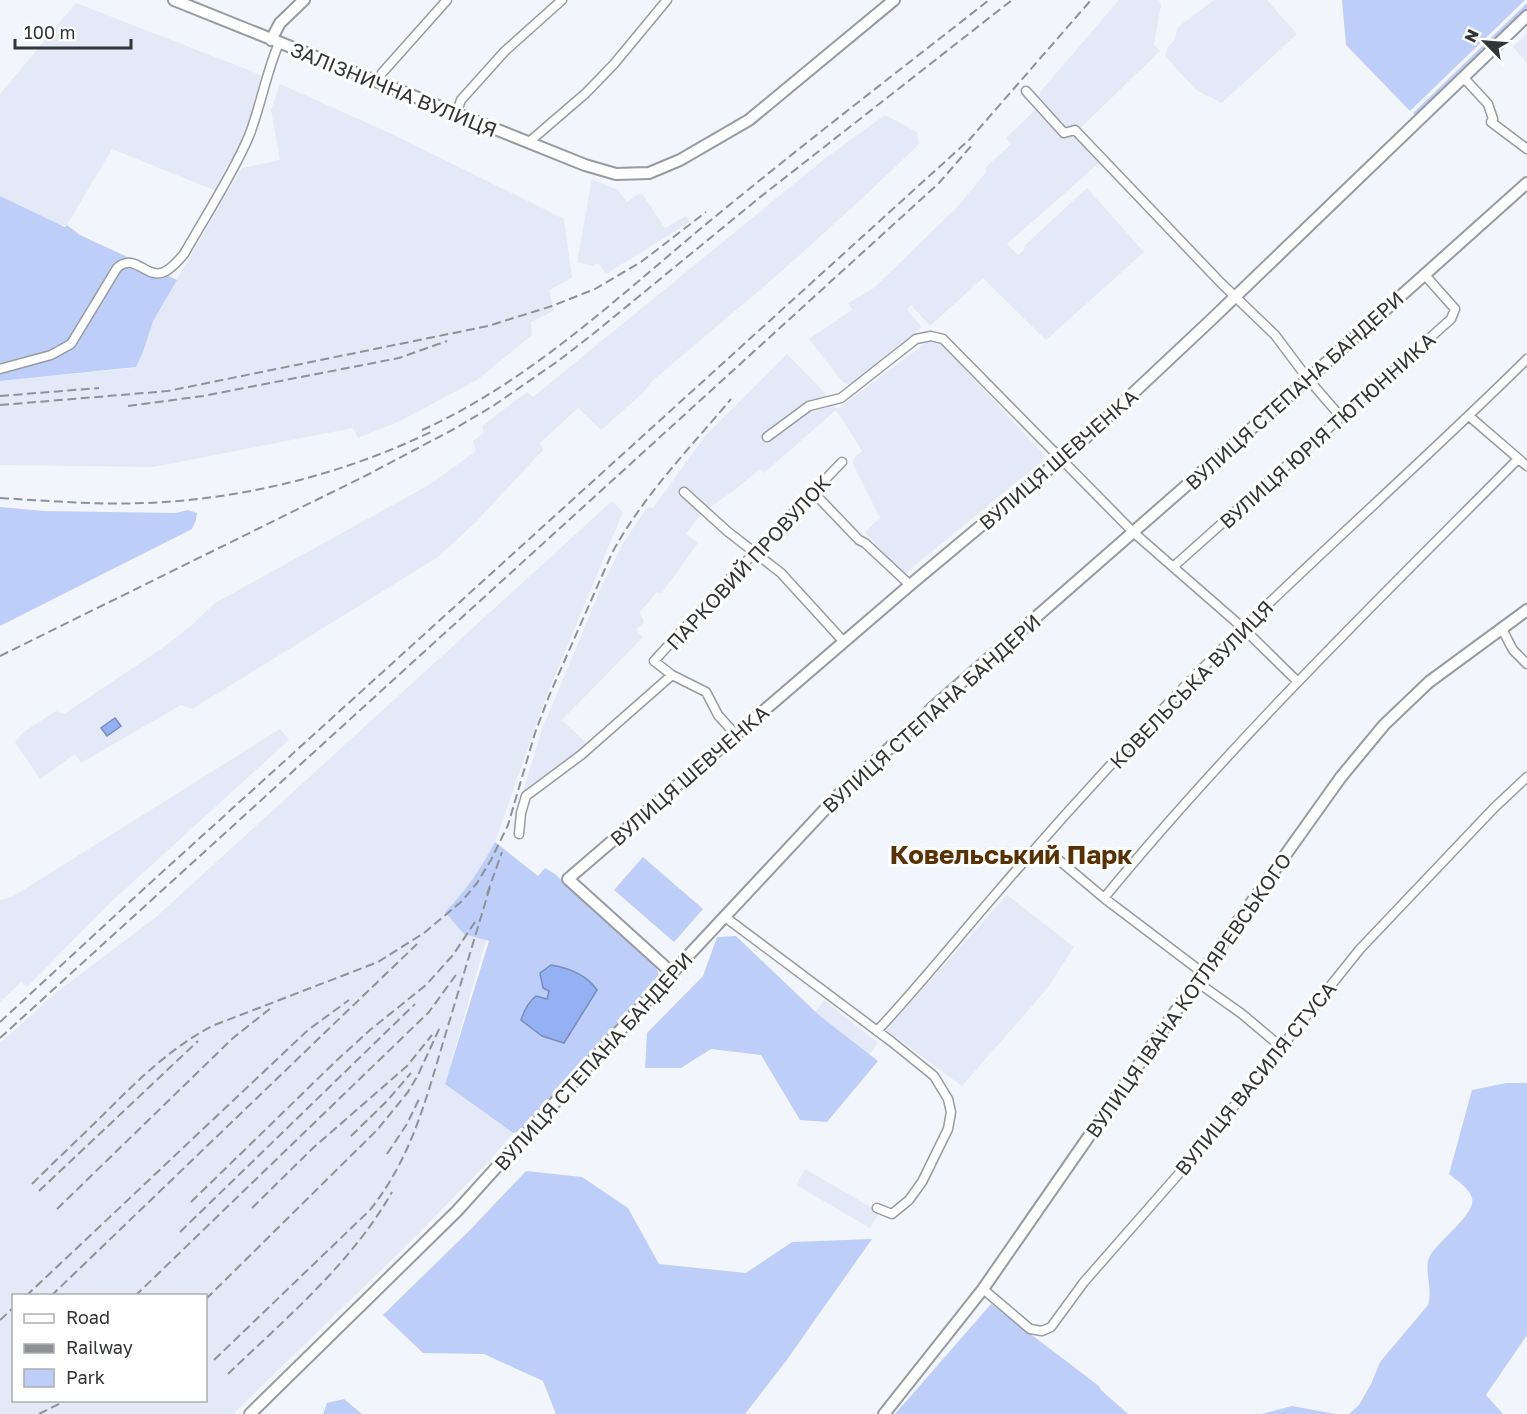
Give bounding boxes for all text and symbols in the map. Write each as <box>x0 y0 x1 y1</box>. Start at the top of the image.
scale bar <box>15 12 130 50</box>
north arrow <box>1455 12 1515 72</box>
text: 100 m <box>24 21 75 43</box>
text: N <box>1460 26 1483 45</box>
street label: ЗАЛІЗНИЧНА ВУЛИЦЯ <box>287 37 501 141</box>
street label: ВУЛИЦЯ СТЕПАНА БАНДЕРИ <box>1180 286 1408 494</box>
street label: ВУЛИЦЯ ЮРІЯ ТЮТЮННИКА <box>1214 327 1440 533</box>
street label: ВУЛИЦЯ ШЕВЧЕНКА <box>974 384 1142 534</box>
street label: ПАРКОВИЙ ПРОВУЛОК <box>661 470 835 654</box>
street label: КОВЕЛЬСЬКА ВУЛИЦЯ <box>1104 595 1278 773</box>
street label: ВУЛИЦЯ СТЕПАНА БАНДЕРИ <box>817 609 1045 817</box>
street label: ВУЛИЦЯ ШЕВЧЕНКА <box>605 700 773 850</box>
district label: Ковельський Парк <box>890 839 1132 870</box>
street label: ВУЛИЦЯ ІВАНА КОТЛЯРЕВСЬКОГО <box>1080 848 1296 1142</box>
street label: ВУЛИЦЯ СТЕПАНА БАНДЕРИ <box>489 947 697 1175</box>
street label: ВУЛИЦЯ ВАСИЛЯ СТУСА <box>1170 976 1340 1180</box>
legend <box>12 1294 207 1402</box>
text: Road <box>66 1306 110 1328</box>
text: Railway <box>66 1336 133 1358</box>
text: Park <box>66 1366 105 1388</box>

